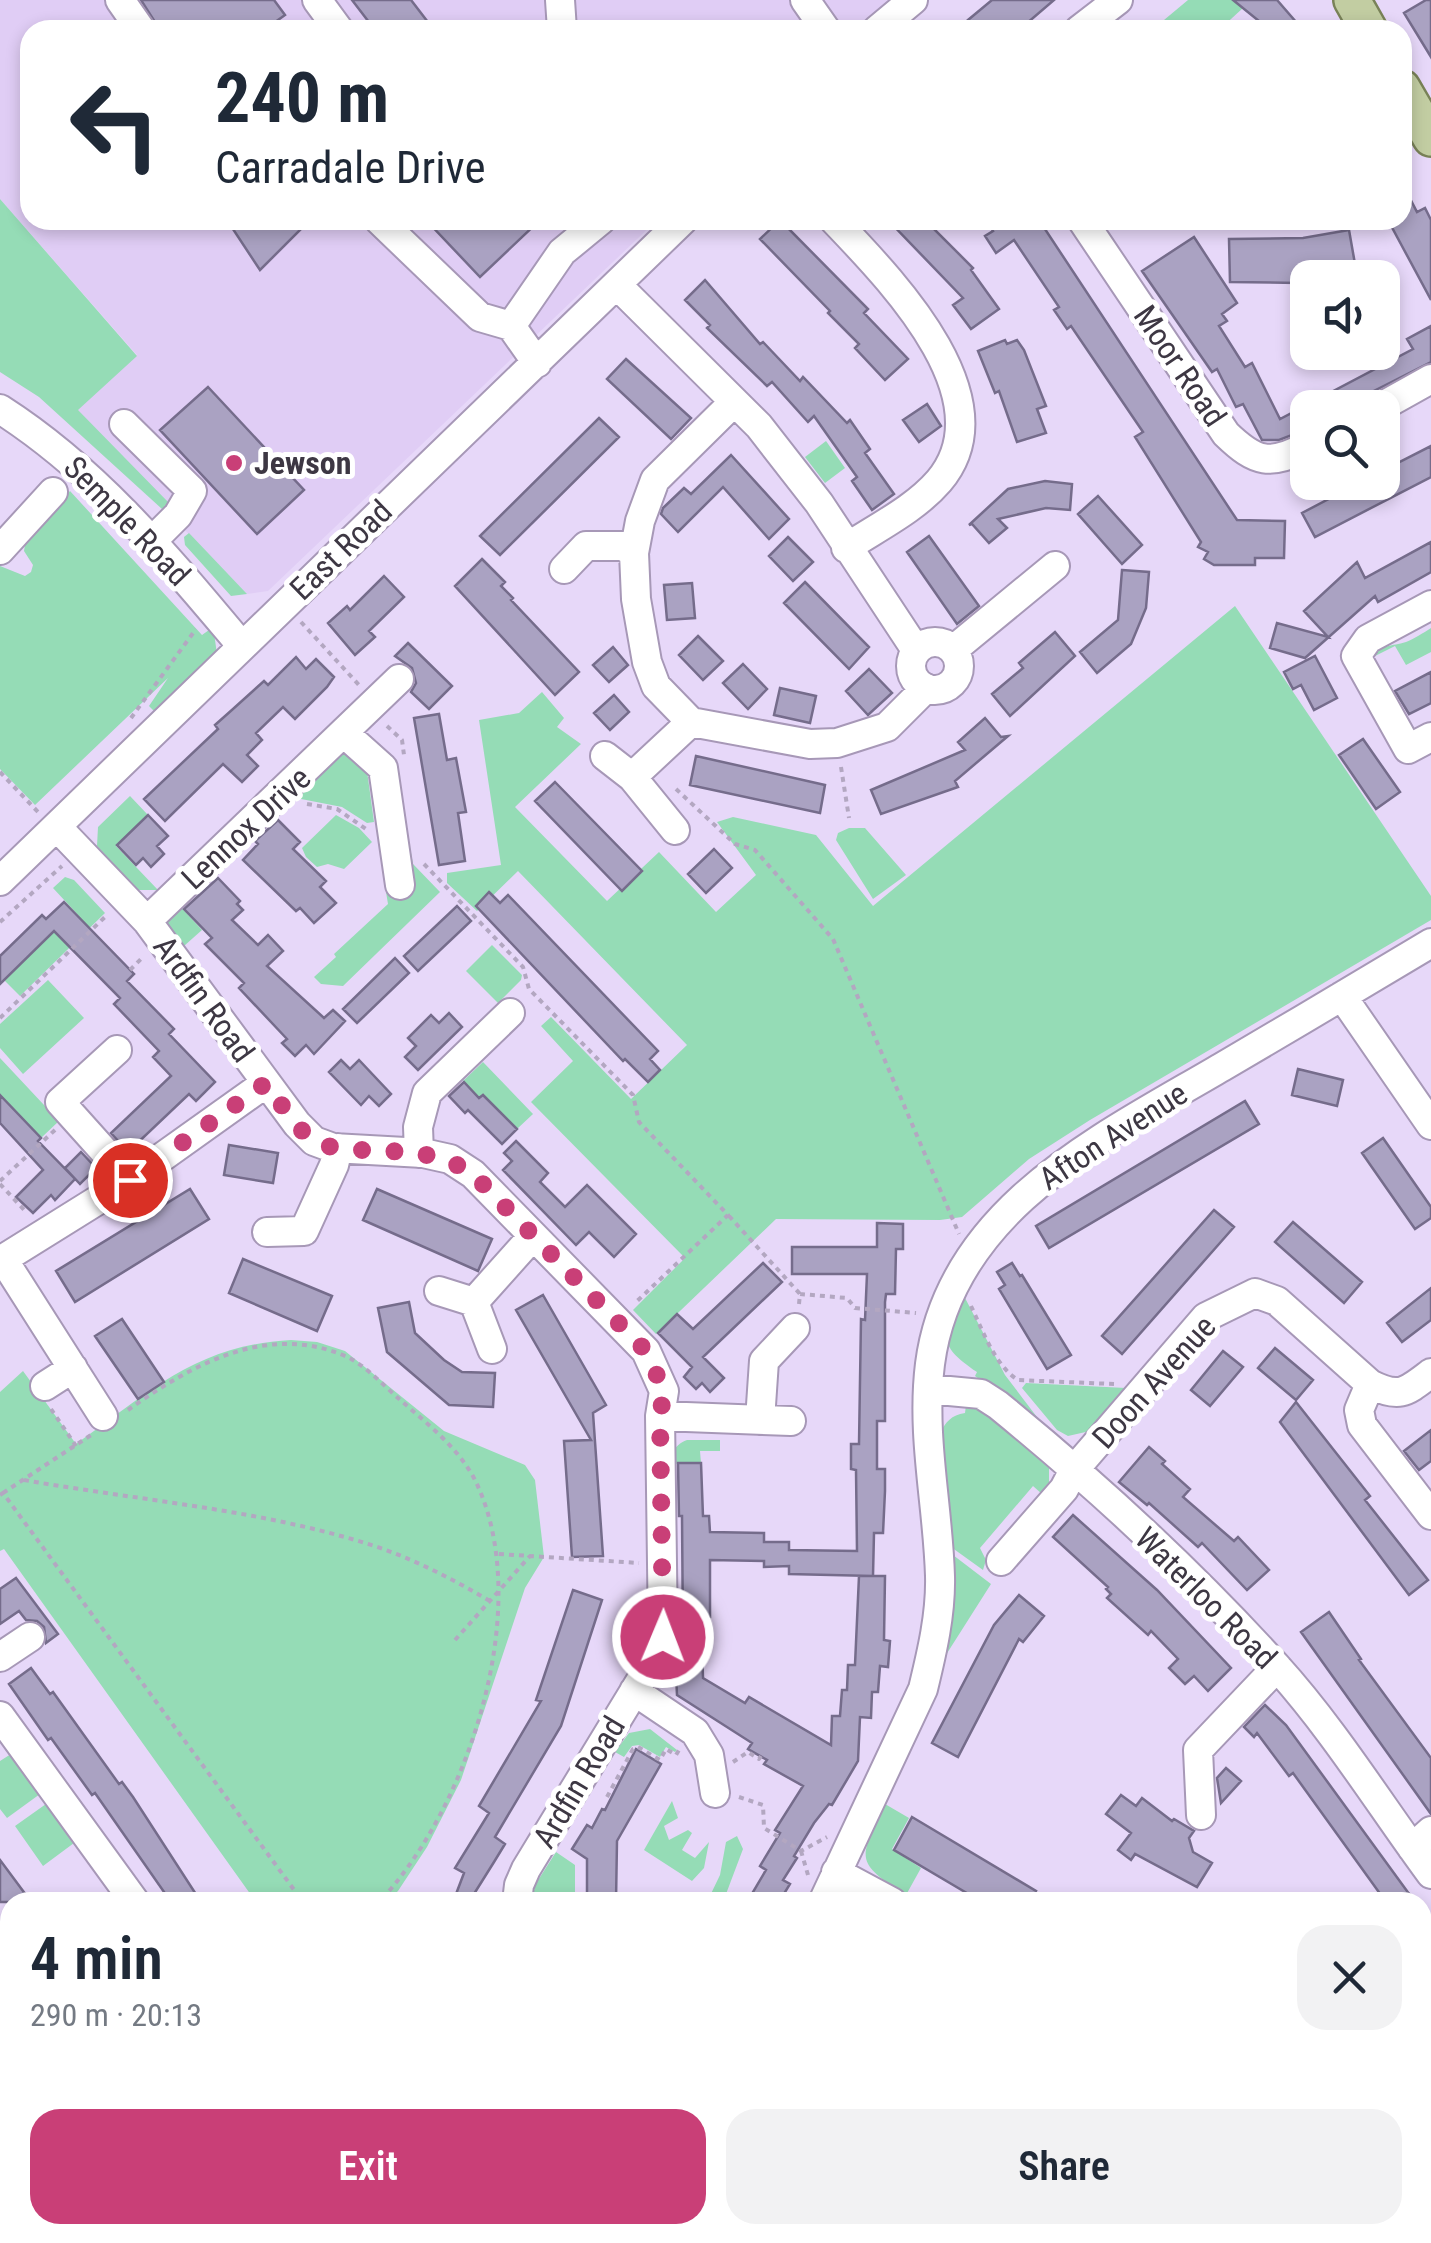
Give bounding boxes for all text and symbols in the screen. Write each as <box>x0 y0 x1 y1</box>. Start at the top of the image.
text: 240 m <box>215 57 389 139</box>
icon: left <box>50 60 180 190</box>
text: Carradale Drive <box>215 141 486 194</box>
map controls <box>1290 260 1400 500</box>
button: sound <box>1290 260 1400 370</box>
street label: Moor Road <box>1126 298 1234 434</box>
button: search <box>1290 390 1400 500</box>
place label: Jewson <box>254 444 351 482</box>
street label: Semple Road <box>56 448 198 594</box>
marker: Jewson <box>223 452 245 474</box>
street label: East Road <box>282 492 400 608</box>
street label: Lennox Drive <box>174 759 318 897</box>
street label: Ardfin Road <box>146 929 262 1069</box>
street label: Afton Avenue <box>1032 1074 1194 1198</box>
pin <box>88 1138 173 1223</box>
icon: arrive <box>103 1153 158 1208</box>
street label: Doon Avenue <box>1085 1308 1223 1456</box>
street label: Waterloo Road <box>1127 1519 1285 1677</box>
position arrow <box>611 1585 715 1689</box>
street label: Ardfin Road <box>525 1709 633 1855</box>
text: 4 min <box>30 1923 163 1994</box>
button: close <box>1297 1925 1402 2030</box>
text: 290 m · 20:13 <box>30 1996 202 2034</box>
button: Exit <box>30 2109 706 2224</box>
button: Share <box>726 2109 1402 2224</box>

